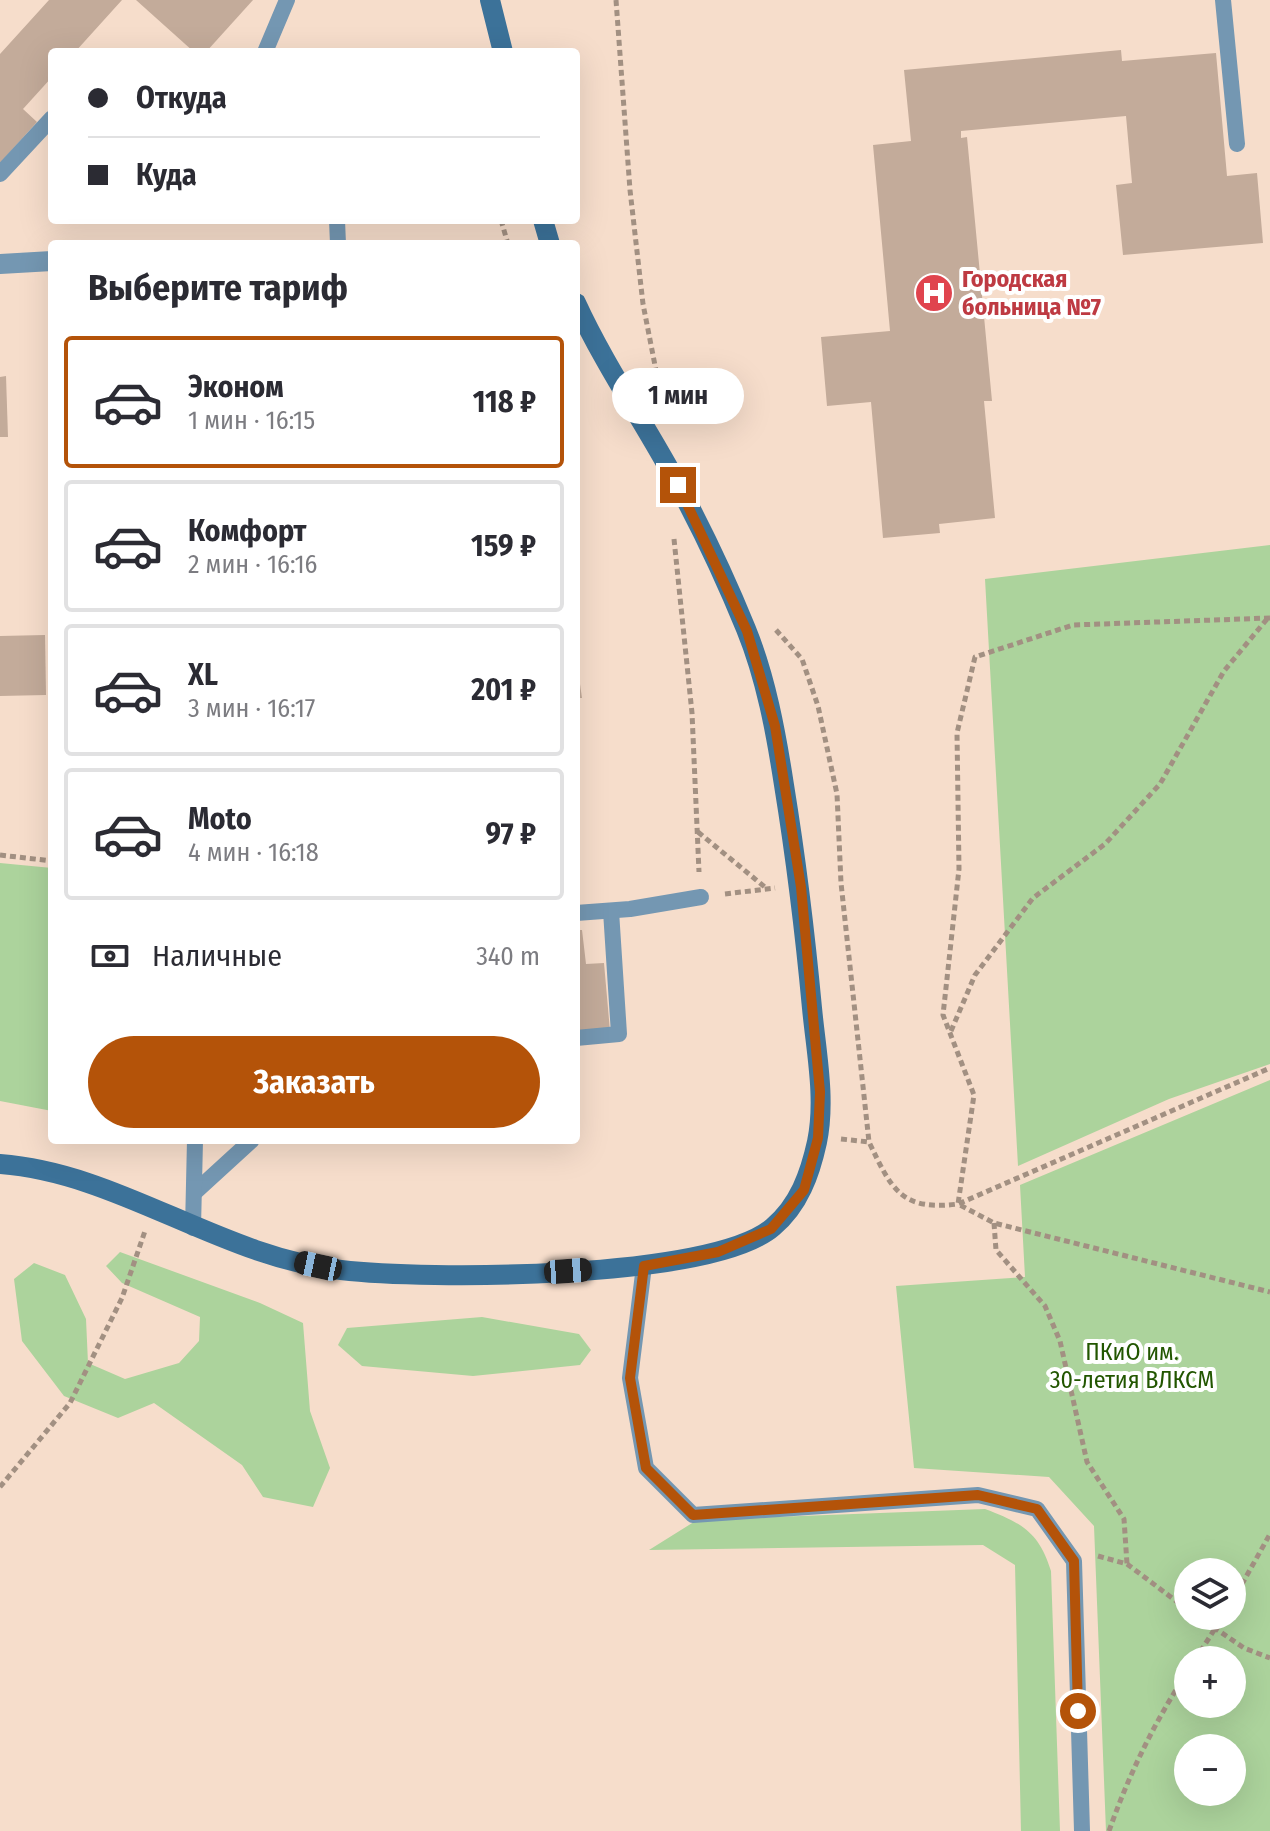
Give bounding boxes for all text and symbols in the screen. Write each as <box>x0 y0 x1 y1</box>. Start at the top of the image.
text: Откуда <box>136 80 227 116</box>
text: Куда <box>136 157 197 193</box>
place label: Городская больница №7 <box>962 265 1101 321</box>
text: Выберите тариф <box>88 266 348 310</box>
hospital icon: Городская больница №7 <box>913 272 955 314</box>
icon: car <box>92 366 164 438</box>
text: Эконом <box>188 369 284 405</box>
callout: 1 мин <box>612 369 744 425</box>
text: 1 мин <box>648 380 708 411</box>
text: 118 ₽ <box>473 384 536 420</box>
text: 1 мин · 16:15 <box>188 405 315 436</box>
route end <box>660 467 696 503</box>
icon: car <box>92 510 164 582</box>
text: Комфорт <box>188 513 306 549</box>
text: 159 ₽ <box>471 528 536 564</box>
text: 2 мин · 16:16 <box>188 549 317 580</box>
icon: car <box>92 654 164 726</box>
text: XL <box>188 657 218 693</box>
text: 201 ₽ <box>471 672 536 708</box>
text: 3 мин · 16:17 <box>188 693 315 724</box>
icon: car <box>92 798 164 870</box>
text: Moto <box>188 801 252 837</box>
text: 97 ₽ <box>486 816 536 852</box>
text: 4 мин · 16:18 <box>188 837 319 868</box>
icon: cash <box>88 934 132 978</box>
text: Наличные <box>152 938 282 974</box>
text: 340 m <box>476 941 540 972</box>
button: Заказать <box>88 1036 540 1128</box>
car <box>292 1249 344 1283</box>
car <box>543 1257 593 1285</box>
park label: ПКиО им. 30-летия ВЛКСМ <box>1050 1338 1214 1394</box>
map controls <box>1174 1558 1246 1806</box>
button: layers <box>1174 1558 1246 1630</box>
button: + <box>1174 1646 1246 1718</box>
route start <box>1060 1693 1096 1729</box>
button: − <box>1174 1734 1246 1806</box>

